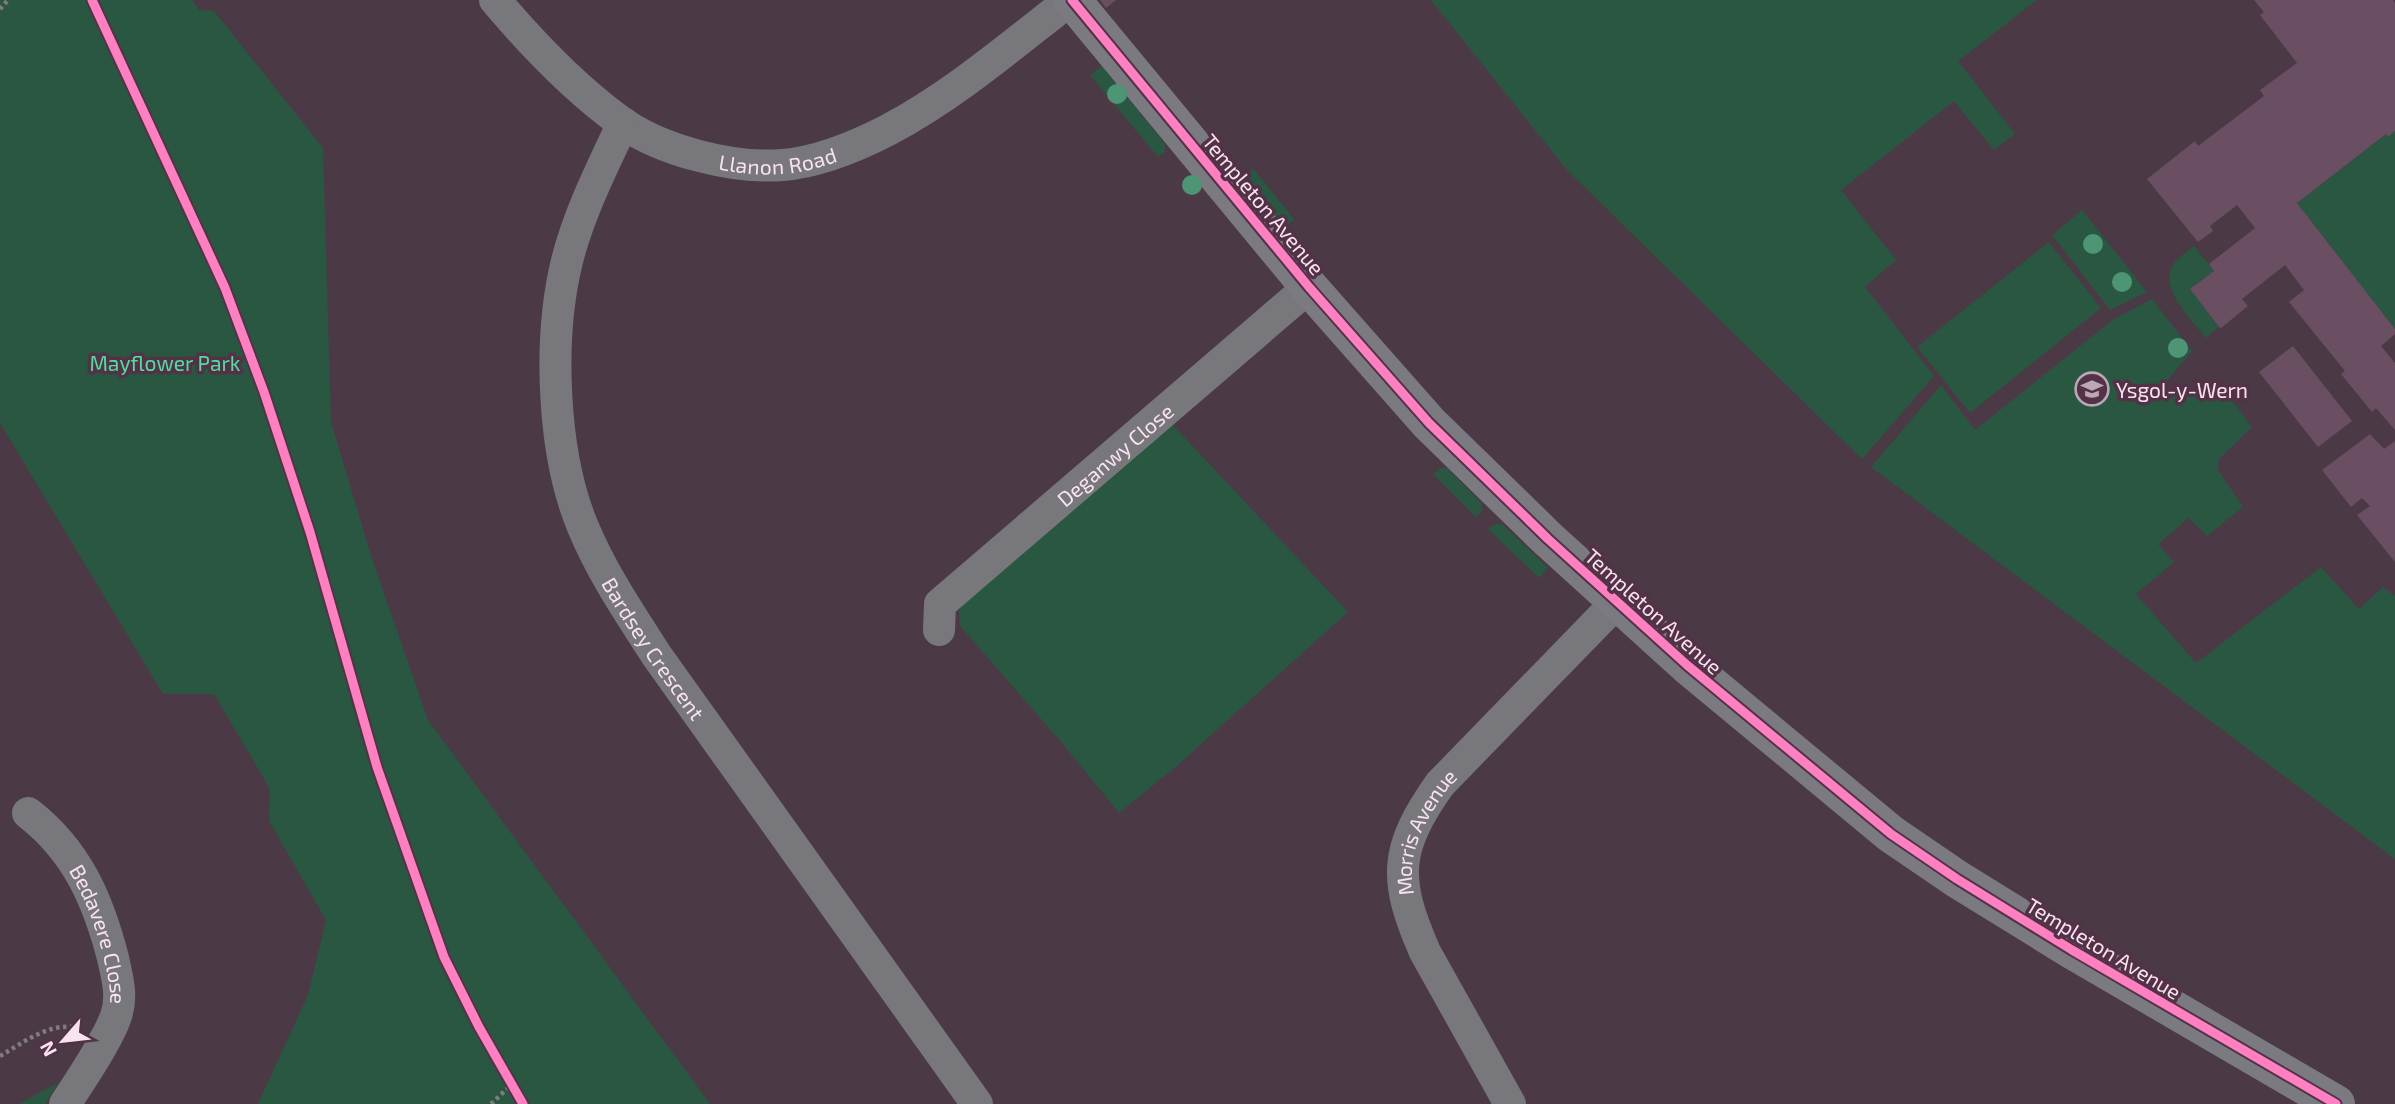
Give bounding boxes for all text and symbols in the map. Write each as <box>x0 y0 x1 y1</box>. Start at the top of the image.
street label: Templeton Avenue <box>1198 129 1330 279</box>
street label: Llanon Road <box>717 141 839 178</box>
park label: Mayflower Park <box>89 350 241 375</box>
school or university icon: Ysgol-y-Wern <box>2073 370 2111 408</box>
place label: Ysgol-y-Wern <box>2116 377 2248 402</box>
street label: Deganwy Close <box>1051 397 1178 511</box>
street label: Templeton Avenue <box>1580 543 1728 679</box>
street label: Bardsey Crescent <box>598 572 711 724</box>
street label: Morris Avenue <box>1390 763 1461 897</box>
street label: Bedavere Close <box>65 859 132 1005</box>
street label: Templeton Avenue <box>2022 892 2186 1004</box>
north arrow <box>28 1006 98 1076</box>
text: N <box>34 1038 61 1061</box>

